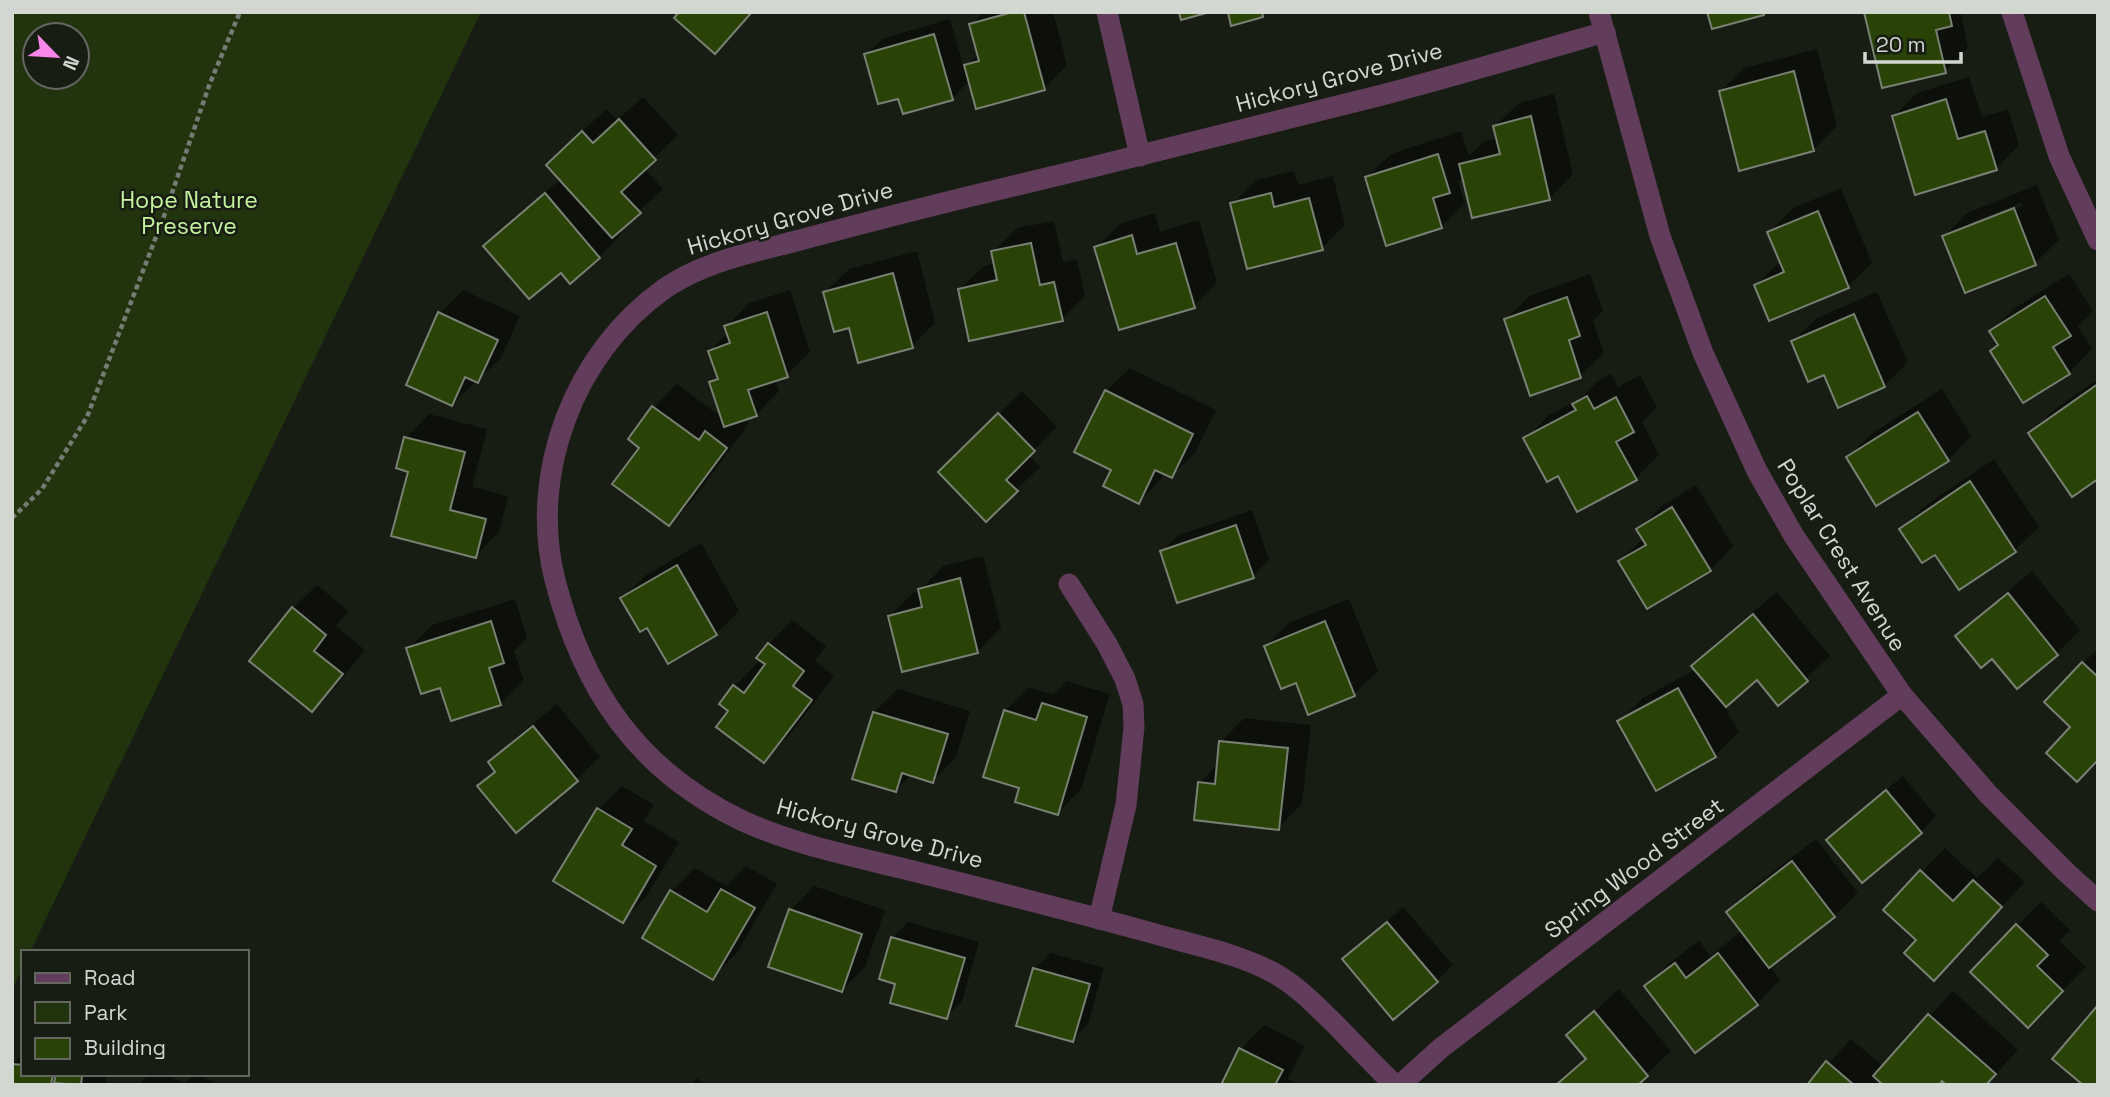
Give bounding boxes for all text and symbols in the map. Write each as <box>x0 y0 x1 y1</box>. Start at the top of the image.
north arrow <box>21 21 91 91</box>
scale bar <box>1865 21 1961 65</box>
text: 20 m <box>1876 31 1926 58</box>
street label: Hickory Grove Drive <box>1232 35 1446 119</box>
text: N <box>57 52 85 74</box>
street label: Hickory Grove Drive <box>684 174 896 262</box>
park label: Hope Nature Preserve <box>120 185 258 241</box>
street label: Poplar Crest Avenue <box>1771 453 1913 657</box>
street label: Hickory Grove Drive <box>773 791 987 875</box>
street label: Spring Wood Street <box>1538 791 1730 945</box>
legend <box>21 950 248 1076</box>
text: Road <box>84 964 136 991</box>
text: Park <box>84 999 128 1026</box>
text: Building <box>84 1034 166 1061</box>

